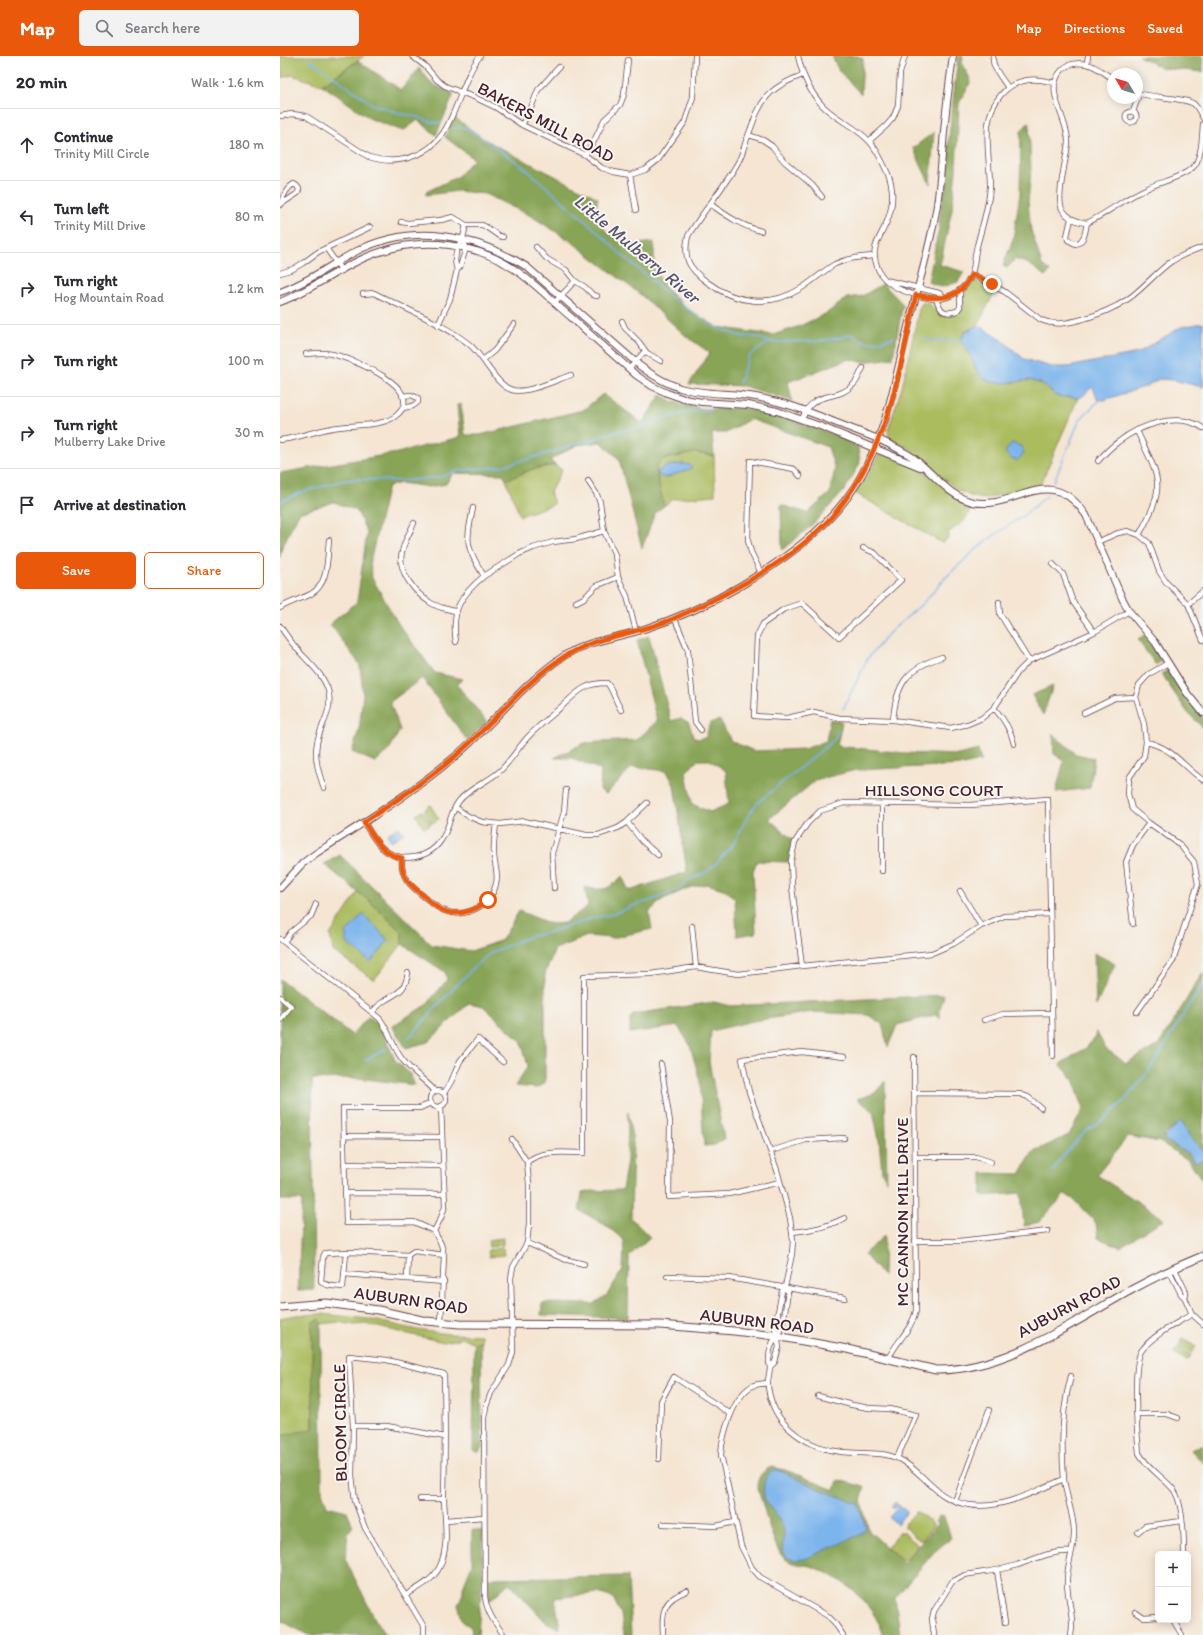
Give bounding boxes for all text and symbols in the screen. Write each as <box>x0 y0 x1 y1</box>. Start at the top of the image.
search box <box>79 10 359 46</box>
text: Map <box>20 17 55 40</box>
icon: search <box>93 17 115 39</box>
text: Search here <box>125 19 200 37</box>
text: Map <box>1016 20 1042 37</box>
text: Directions <box>1064 20 1125 37</box>
text: Saved <box>1147 20 1183 37</box>
north arrow <box>1107 68 1143 104</box>
text: 20 min <box>16 72 67 92</box>
text: Walk · 1.6 km <box>191 75 264 90</box>
street label: BAKERS MILL ROAD <box>474 78 618 166</box>
text: Continue <box>54 128 113 146</box>
icon: ahead <box>16 134 38 156</box>
text: 180 m <box>229 137 264 152</box>
text: Trinity Mill Circle <box>54 146 149 161</box>
water label: Little Mulberry River <box>570 190 706 310</box>
text: Turn left <box>54 200 109 218</box>
icon: left <box>16 206 38 228</box>
text: 80 m <box>235 209 264 224</box>
text: Trinity Mill Drive <box>54 218 146 233</box>
text: Turn right <box>54 272 118 290</box>
route end <box>983 275 1001 293</box>
icon: right <box>16 278 38 300</box>
text: 1.2 km <box>228 281 264 296</box>
text: Hog Mountain Road <box>54 290 164 305</box>
icon: right <box>16 350 38 372</box>
text: Turn right <box>54 352 118 370</box>
text: 100 m <box>228 353 264 368</box>
text: Turn right <box>54 416 118 434</box>
icon: right <box>16 422 38 444</box>
text: 30 m <box>235 425 264 440</box>
text: Mulberry Lake Drive <box>54 434 166 449</box>
icon: arrive <box>16 494 38 516</box>
text: Arrive at destination <box>54 496 186 514</box>
button: Save <box>16 552 136 589</box>
button: Share <box>144 552 264 589</box>
street label: HILLSONG COURT <box>865 780 1004 800</box>
route start <box>479 891 497 909</box>
street label: MC CANNON MILL DRIVE <box>892 1118 912 1306</box>
street label: AUBURN ROAD <box>1014 1270 1124 1342</box>
street label: AUBURN ROAD <box>353 1282 469 1318</box>
street label: AUBURN ROAD <box>699 1304 815 1338</box>
street label: BLOOM CIRCLE <box>329 1364 351 1482</box>
map controls <box>1155 1551 1191 1623</box>
button: + <box>1155 1551 1191 1587</box>
button: − <box>1155 1587 1191 1623</box>

